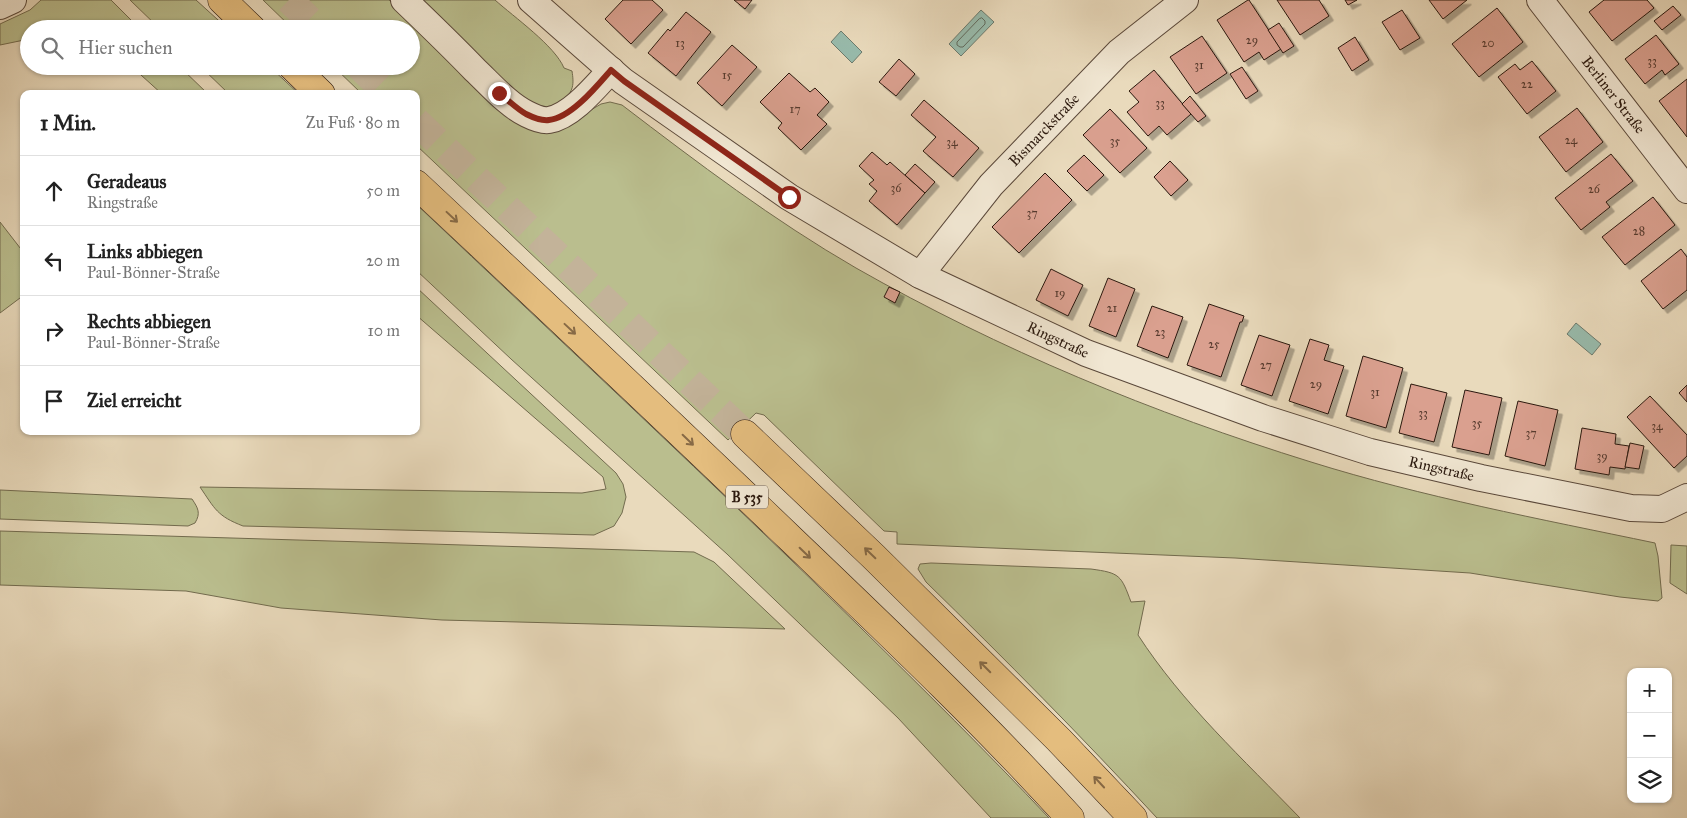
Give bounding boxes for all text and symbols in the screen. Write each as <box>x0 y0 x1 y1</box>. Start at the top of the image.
search box <box>20 20 420 75</box>
house number: 29 <box>1246 33 1258 47</box>
icon: search <box>38 34 66 62</box>
text: Hier suchen <box>78 36 172 59</box>
house number: 13 <box>675 36 685 50</box>
house number: 20 <box>1482 36 1494 50</box>
street label: Berliner Straße <box>1578 53 1649 137</box>
house number: 33 <box>1647 54 1657 68</box>
house number: 31 <box>1194 58 1204 72</box>
house number: 15 <box>722 68 733 82</box>
house number: 22 <box>1521 77 1533 91</box>
route end <box>488 82 511 105</box>
street label: Bismarckstraße <box>1005 90 1083 170</box>
house number: 33 <box>1155 96 1165 110</box>
house number: 17 <box>789 102 801 116</box>
text: 1 Min. <box>40 110 96 136</box>
text: Zu Fuß · 80 m <box>306 113 400 132</box>
house number: 24 <box>1565 133 1578 147</box>
house number: 35 <box>1110 134 1121 148</box>
house number: 34 <box>946 135 958 149</box>
text: Geradeaus <box>87 170 166 193</box>
icon: ahead <box>40 177 68 205</box>
text: 50 m <box>366 181 400 200</box>
house number: 36 <box>891 181 902 195</box>
house number: 26 <box>1588 182 1601 196</box>
route start <box>778 186 801 209</box>
text: Ringstraße <box>87 193 158 212</box>
house number: 37 <box>1026 206 1038 220</box>
one-way arrow <box>445 211 458 223</box>
house number: 28 <box>1633 224 1645 238</box>
text: Links abbiegen <box>87 240 203 263</box>
icon: left <box>40 247 68 275</box>
text: 20 m <box>366 251 400 270</box>
text: Paul-Bönner-Straße <box>87 263 220 282</box>
house number: 19 <box>1054 286 1066 300</box>
house number: 21 <box>1107 301 1118 315</box>
text: Rechts abbiegen <box>87 310 211 333</box>
icon: right <box>40 317 68 345</box>
street label: Ringstraße <box>1024 318 1092 362</box>
text: 10 m <box>368 321 400 340</box>
one-way arrow <box>563 323 576 335</box>
house number: 23 <box>1155 325 1166 339</box>
text: Paul-Bönner-Straße <box>87 333 220 352</box>
house number: 25 <box>1208 337 1220 351</box>
house number: 27 <box>1260 358 1272 372</box>
house number: 29 <box>1310 377 1322 391</box>
house number: 31 <box>1370 385 1380 399</box>
icon: arrive <box>40 387 68 415</box>
text: Ziel erreicht <box>87 389 181 412</box>
house number: 33 <box>1418 406 1428 420</box>
house number: 35 <box>1472 416 1483 430</box>
house number: 34 <box>1651 419 1663 433</box>
house number: 37 <box>1525 426 1537 440</box>
one-way arrow <box>682 434 694 446</box>
house number: 39 <box>1596 449 1608 463</box>
street label: Ringstraße <box>1407 452 1476 485</box>
road number: B 535 <box>726 486 768 508</box>
one-way arrow <box>799 547 812 559</box>
one-way arrow <box>864 547 876 559</box>
one-way arrow <box>979 661 991 673</box>
map controls <box>1627 668 1672 803</box>
button: + <box>1627 668 1672 713</box>
button: − <box>1627 713 1672 758</box>
button: layers <box>1627 758 1672 803</box>
one-way arrow <box>1093 776 1105 789</box>

